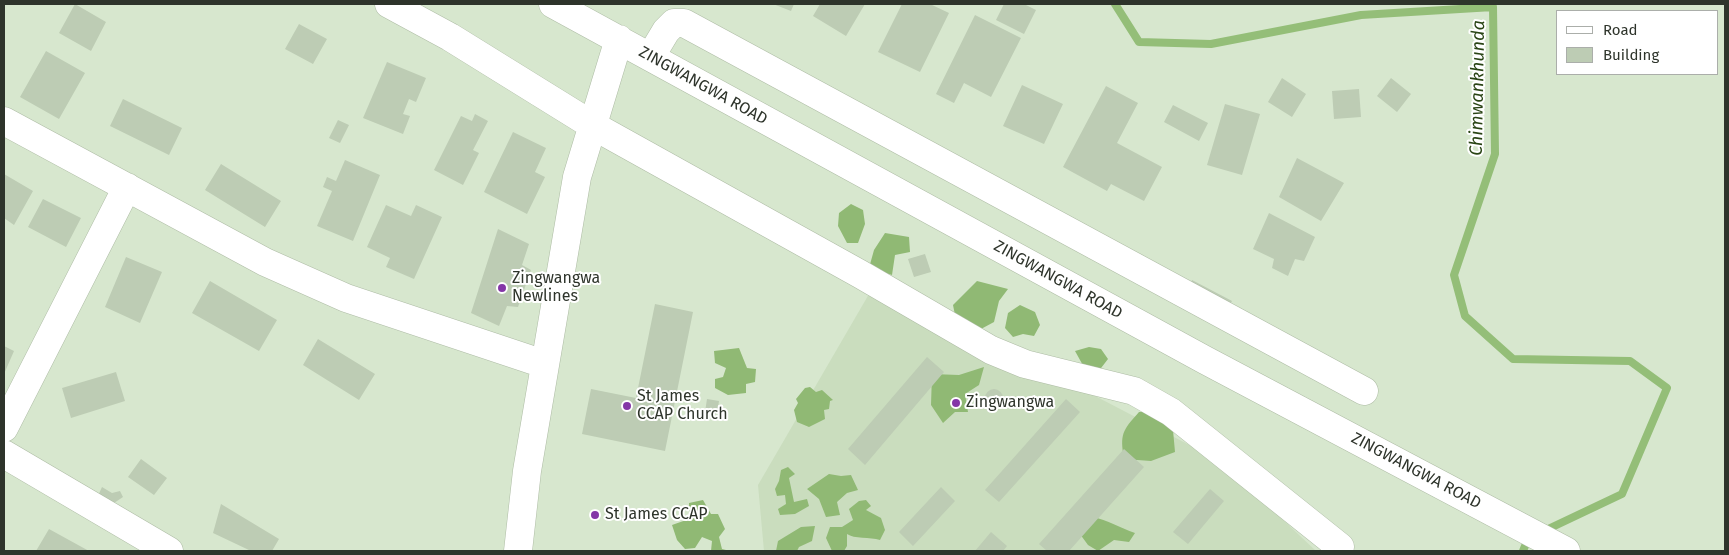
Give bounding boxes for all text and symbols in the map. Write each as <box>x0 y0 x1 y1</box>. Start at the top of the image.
legend <box>1556 10 1719 75</box>
water label: Chimwankhunda <box>1466 20 1490 156</box>
text: Road <box>1603 21 1638 39</box>
street label: ZINGWANGWA ROAD <box>635 43 771 129</box>
text: Building <box>1603 46 1659 64</box>
street label: ZINGWANGWA ROAD <box>990 237 1126 323</box>
place label: Zingwangwa Newlines <box>512 269 600 307</box>
marker: Zingwangwa Newlines <box>496 282 508 294</box>
place label: St James CCAP Church <box>637 387 728 425</box>
place label: Zingwangwa <box>966 393 1054 413</box>
marker: Zingwangwa <box>950 397 962 409</box>
marker: St James CCAP Church <box>621 400 633 412</box>
street label: ZINGWANGWA ROAD <box>1348 429 1484 513</box>
place label: St James CCAP <box>605 505 708 525</box>
marker: St James CCAP <box>589 509 601 521</box>

